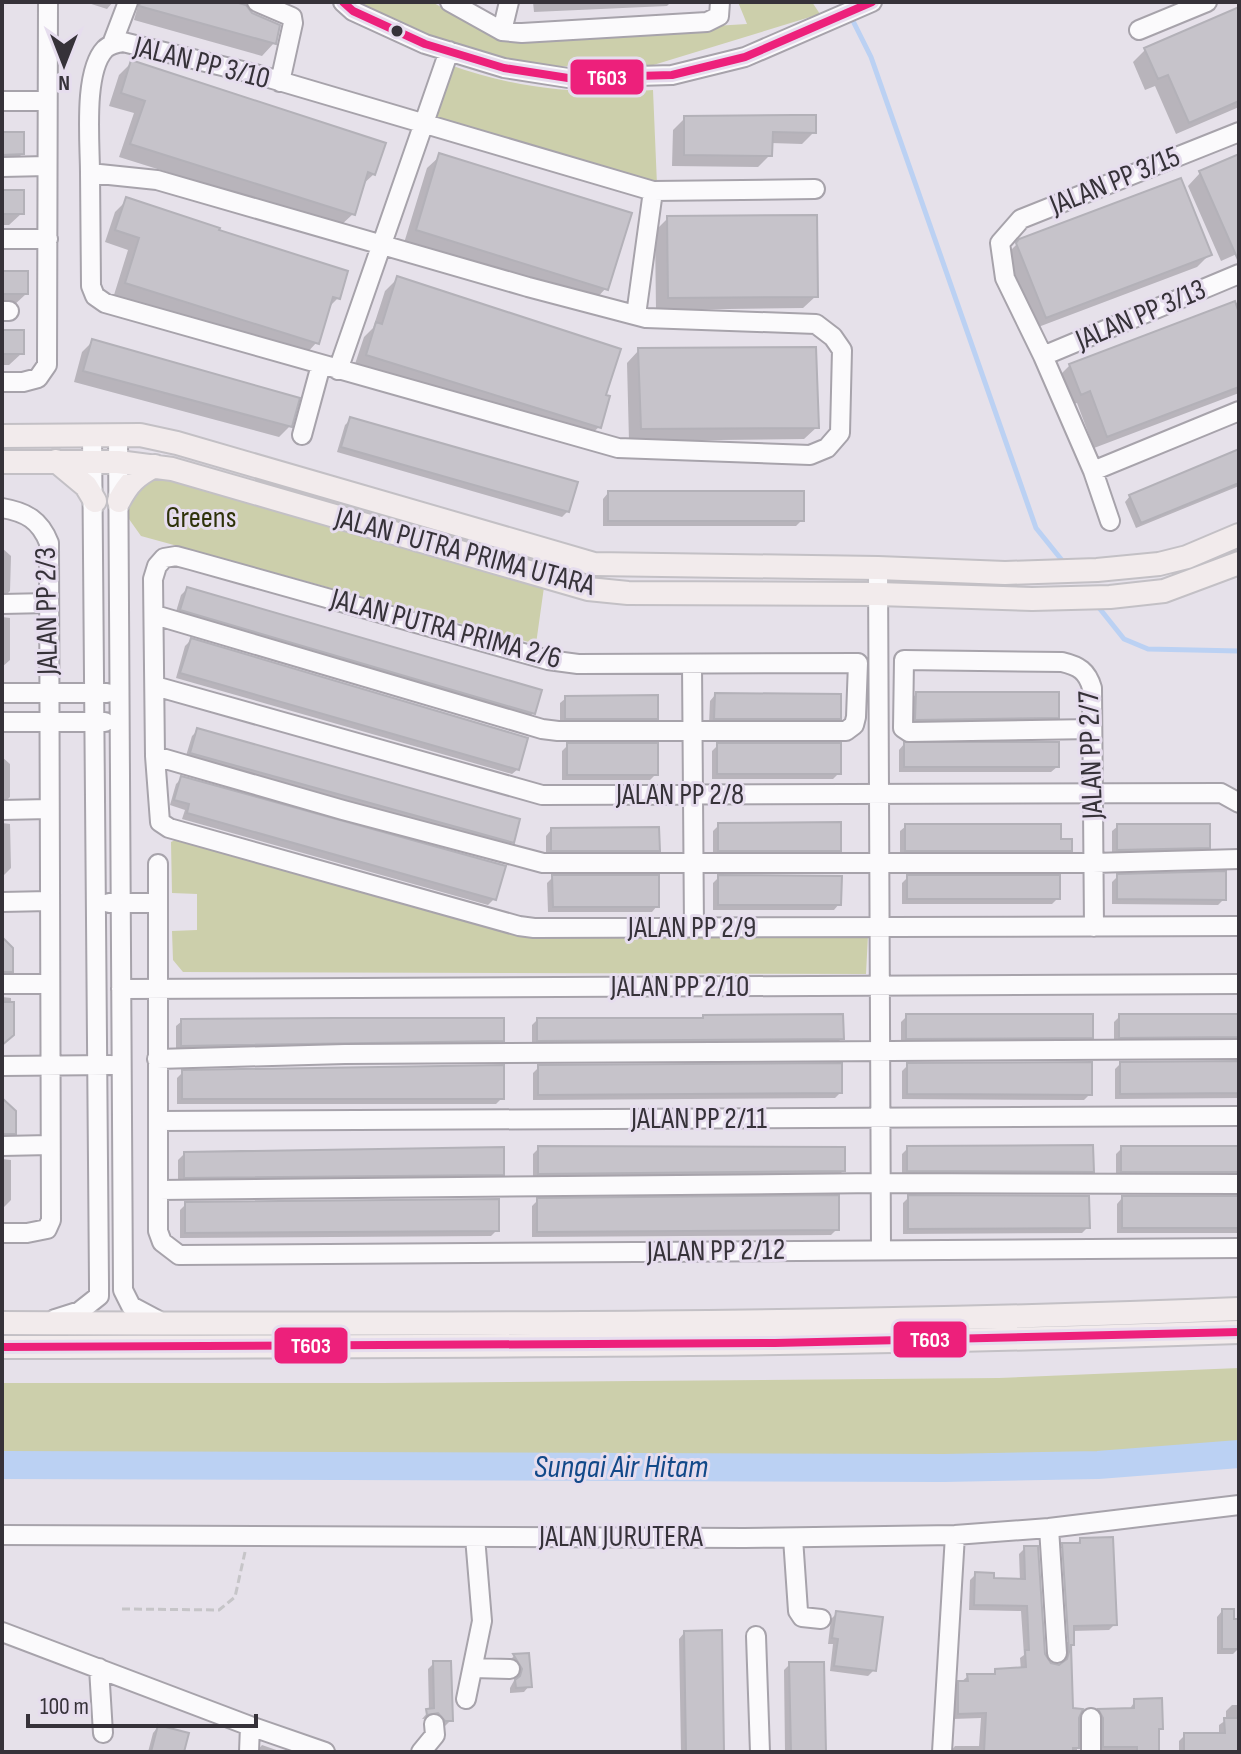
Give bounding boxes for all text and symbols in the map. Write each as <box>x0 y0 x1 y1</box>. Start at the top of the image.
unlabelled marker <box>389 23 405 39</box>
north arrow <box>24 24 104 104</box>
street label: JALAN PP 3/10 <box>129 29 274 97</box>
line badge: T603 <box>569 58 645 96</box>
text: T603 <box>587 65 627 92</box>
text: N <box>58 69 70 96</box>
street label: JALAN PP 3/15 <box>1044 139 1185 224</box>
street label: JALAN PP 3/13 <box>1070 272 1211 359</box>
park label: Greens <box>166 500 236 536</box>
street label: JALAN PUTRA PRIMA UTARA <box>330 500 599 604</box>
street label: JALAN PP 2/3 <box>28 547 66 676</box>
street label: JALAN PUTRA PRIMA 2/6 <box>326 581 565 677</box>
street label: JALAN PP 2/7 <box>1071 690 1111 821</box>
street label: JALAN PP 2/8 <box>615 777 744 813</box>
street label: JALAN PP 2/9 <box>627 910 756 946</box>
street label: JALAN PP 2/10 <box>610 969 750 1005</box>
street label: JALAN PP 2/11 <box>630 1101 768 1137</box>
street label: JALAN PP 2/12 <box>646 1232 785 1270</box>
line badge: T603 <box>892 1320 968 1359</box>
line badge: T603 <box>273 1326 349 1365</box>
text: T603 <box>910 1327 950 1354</box>
text: T603 <box>291 1333 331 1360</box>
water label: Sungai Air Hitam <box>534 1448 708 1487</box>
street label: JALAN JURUTERA <box>538 1519 703 1555</box>
scale bar <box>28 1678 256 1728</box>
text: 100 m <box>40 1692 89 1721</box>

